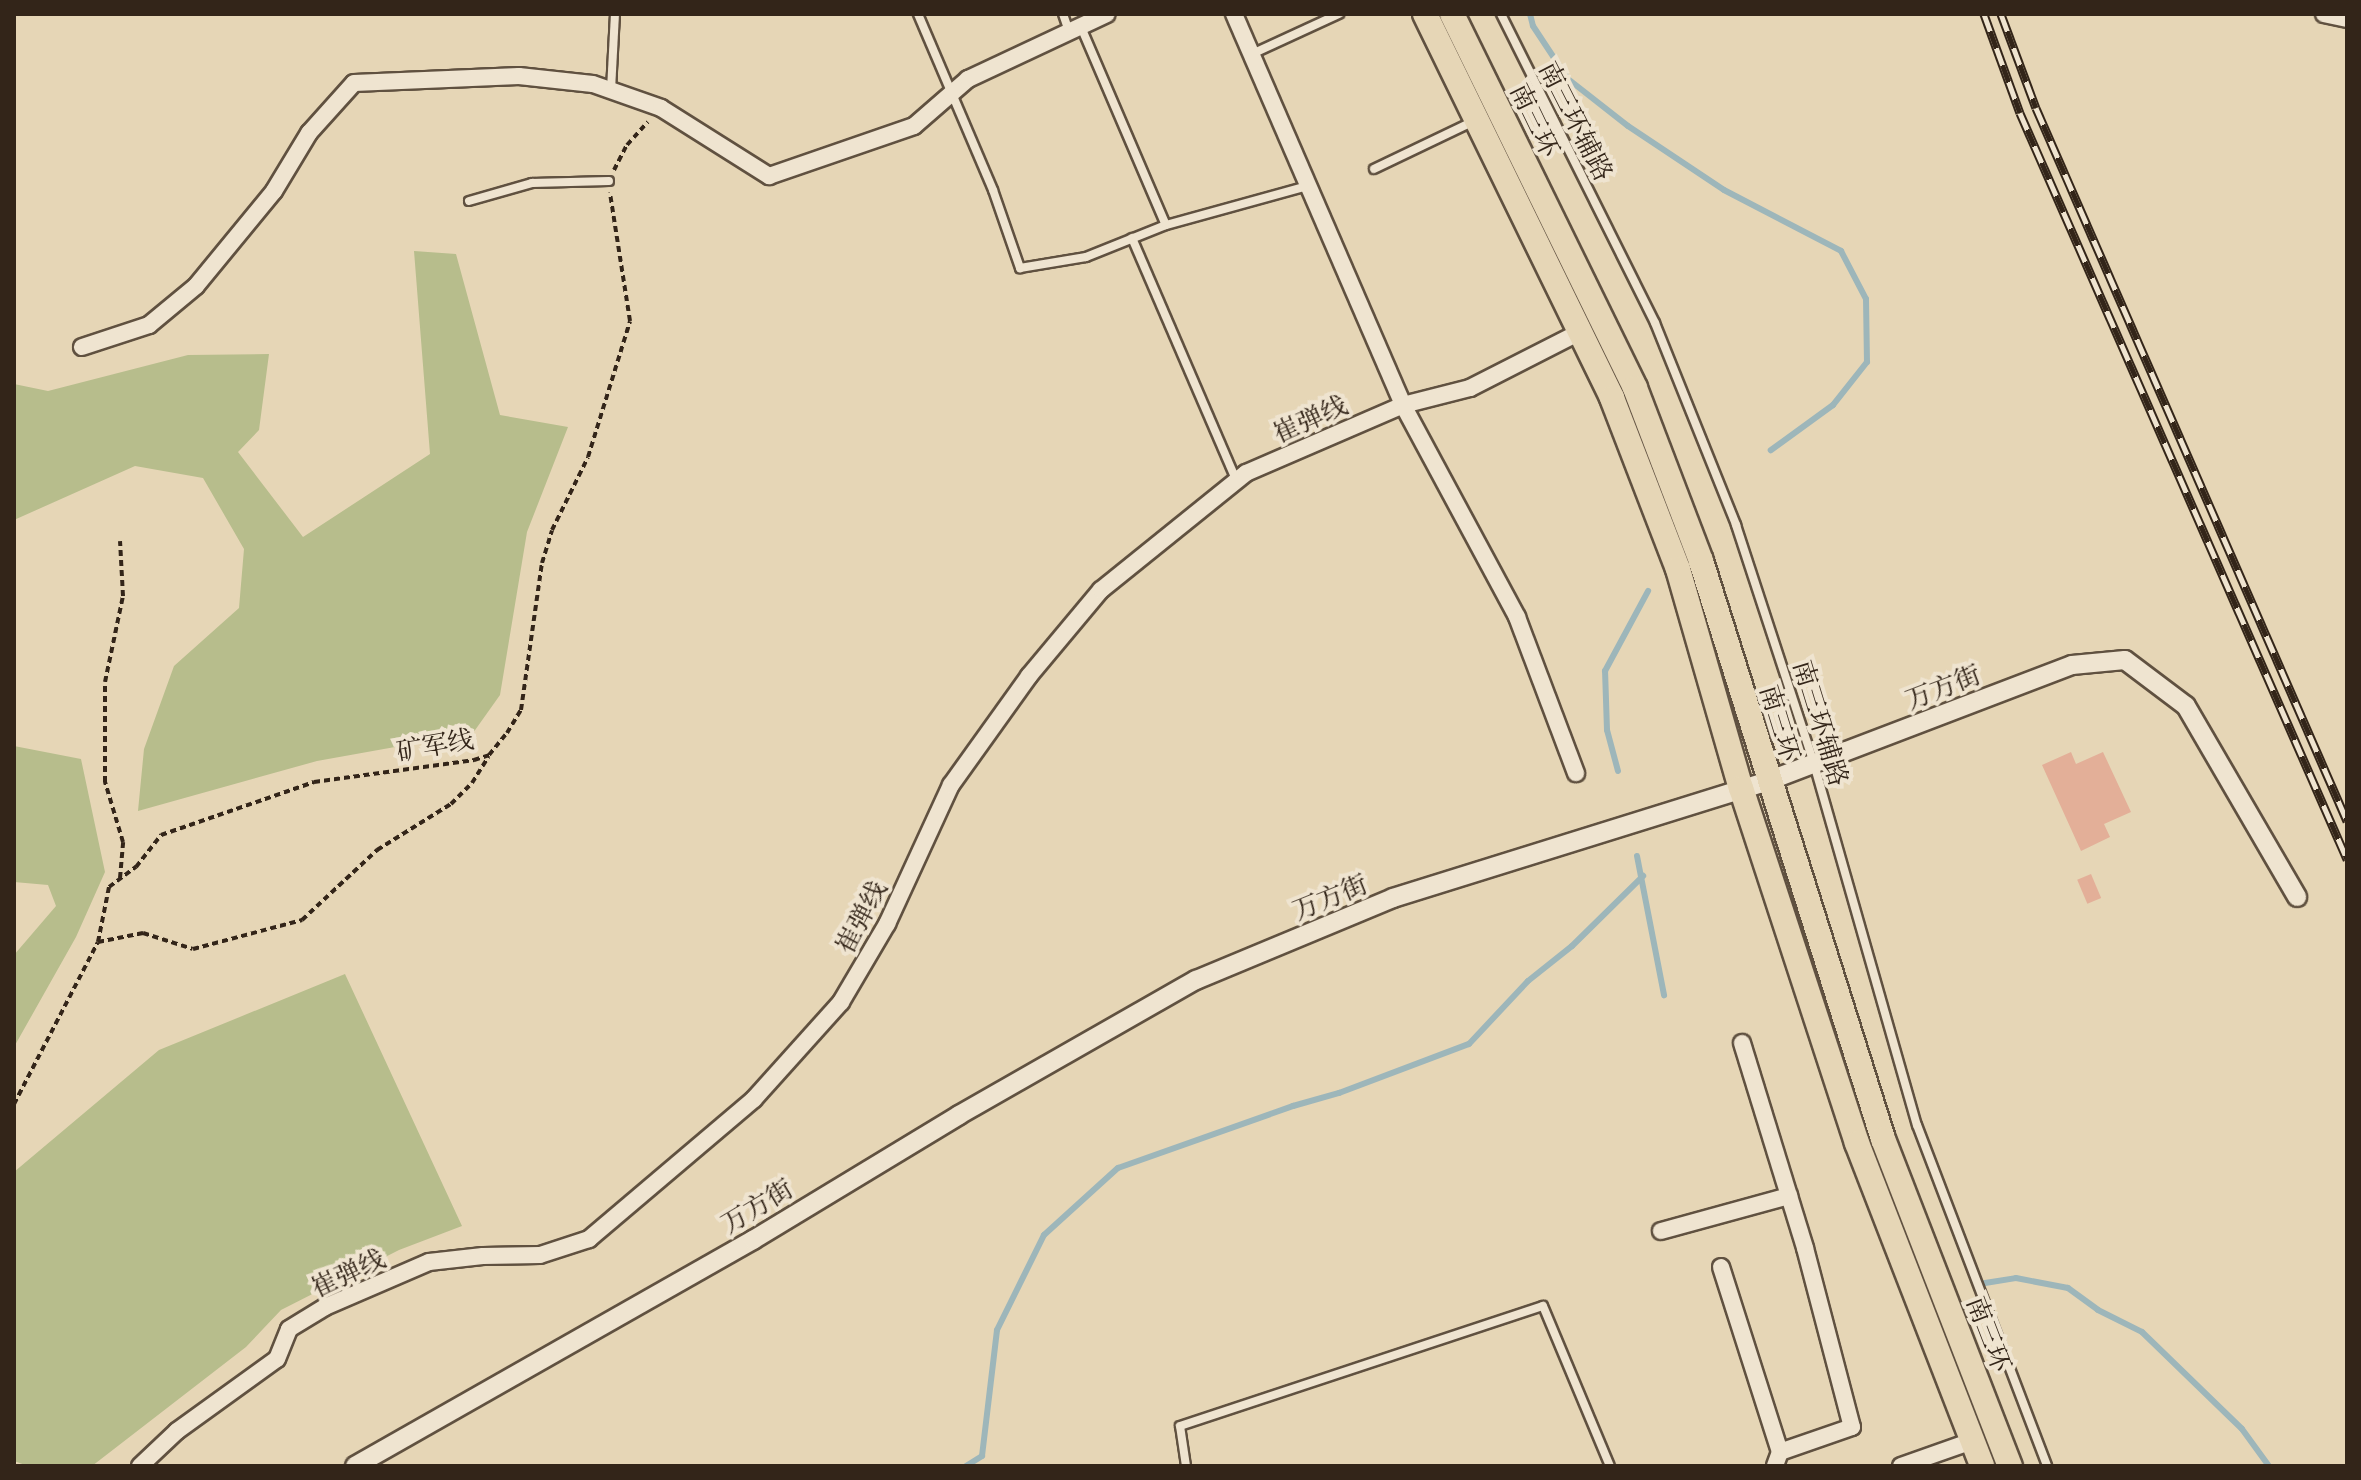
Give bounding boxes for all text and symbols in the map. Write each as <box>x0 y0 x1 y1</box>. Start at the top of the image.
street label: 南三环辅路 <box>1533 56 1619 186</box>
street label: 南三环 <box>1504 78 1566 162</box>
street label: 崔弹线 <box>1268 389 1352 449</box>
street label: 南三环辅路 <box>1787 656 1855 790</box>
street label: 万方街 <box>1901 658 1985 716</box>
street label: 南三环 <box>1754 681 1806 765</box>
street label: 矿军线 <box>394 723 476 767</box>
street label: 万方街 <box>1288 868 1372 926</box>
street label: 崔弹线 <box>829 875 893 959</box>
street label: 万方街 <box>716 1173 798 1239</box>
street label: 崔弹线 <box>306 1242 390 1304</box>
street label: 南三环 <box>1960 1292 2018 1376</box>

